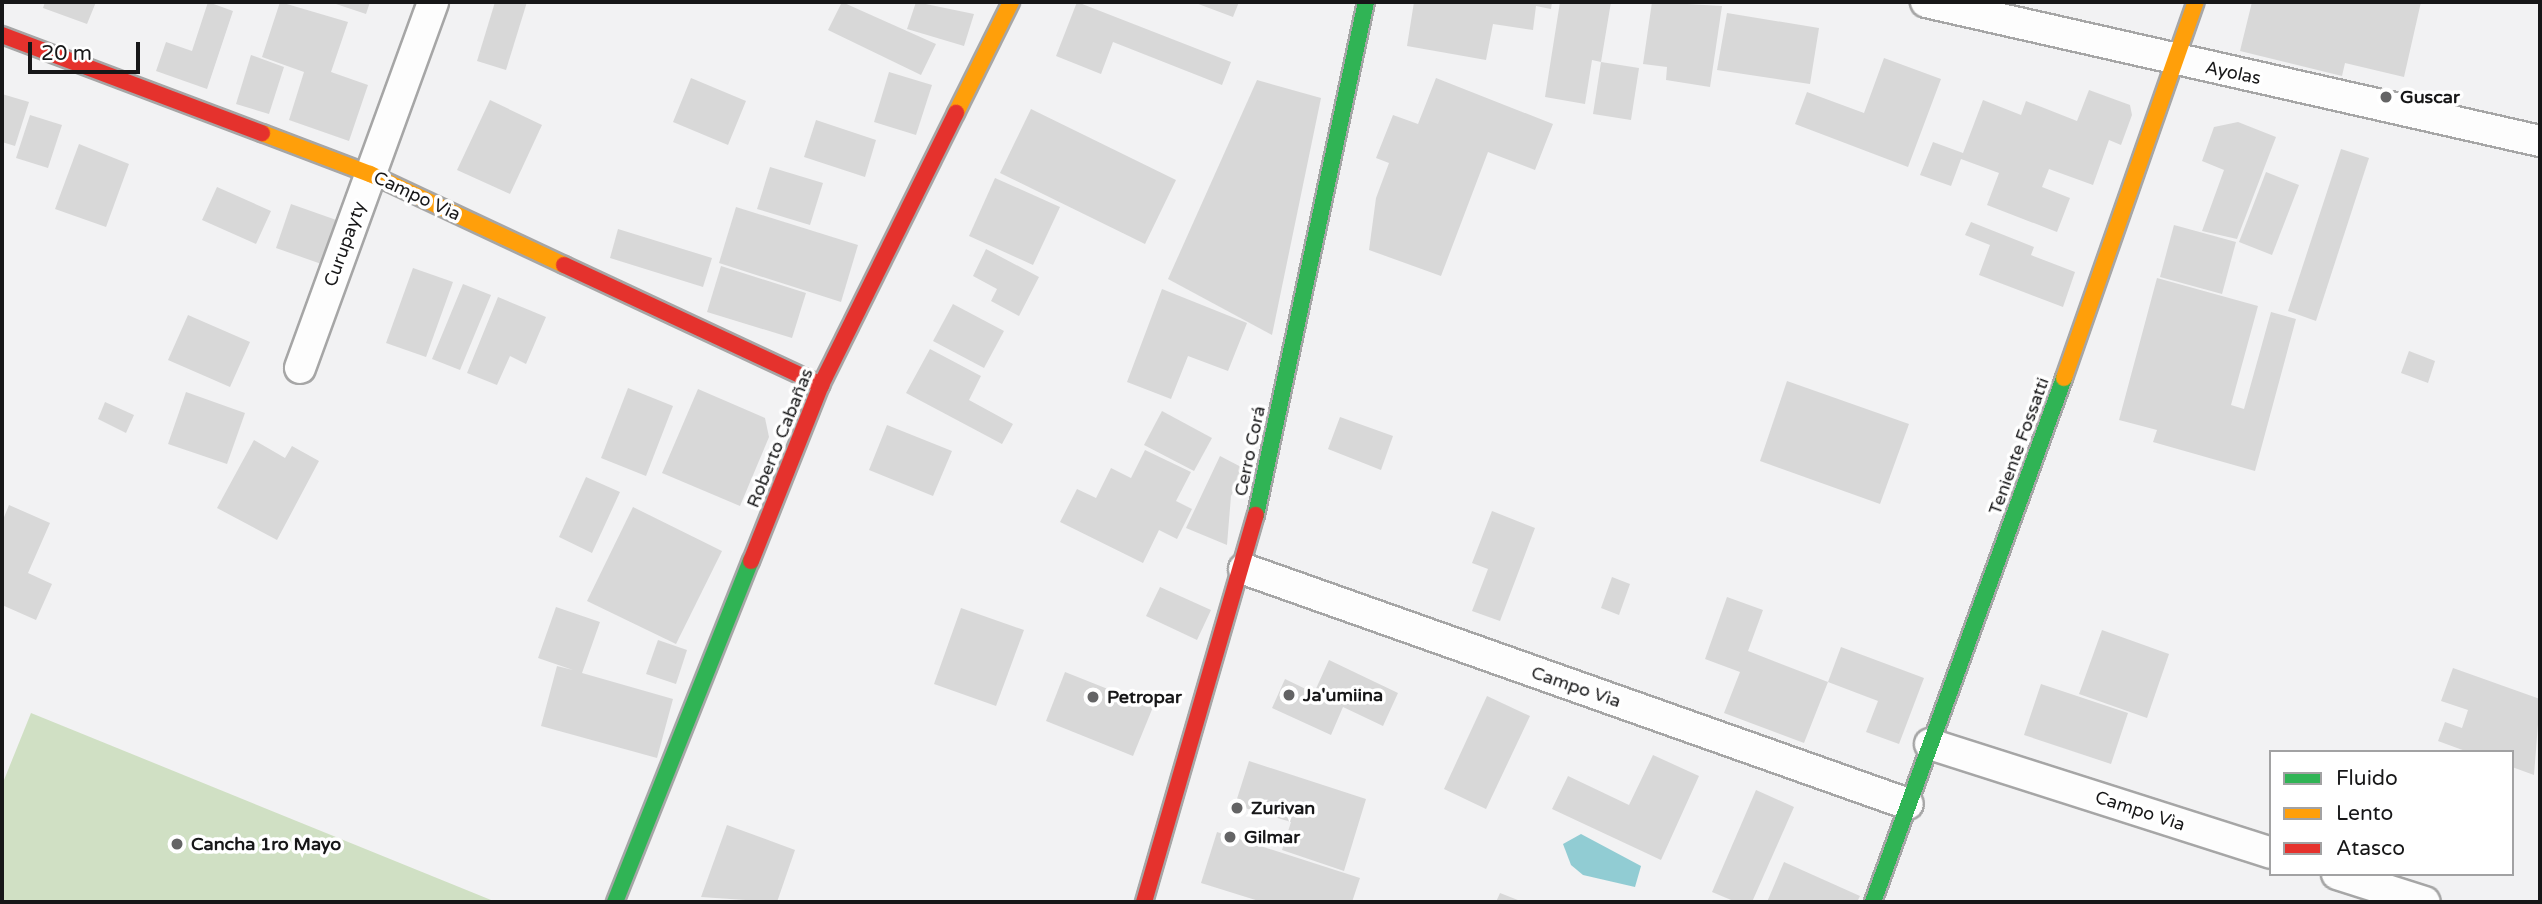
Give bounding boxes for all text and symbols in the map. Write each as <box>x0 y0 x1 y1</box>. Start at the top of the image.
scale bar <box>32 28 144 72</box>
text: 20 m <box>41 41 92 66</box>
street label: Ayolas <box>2203 57 2263 89</box>
place label: Guscar <box>2400 86 2460 108</box>
marker: Guscar <box>2378 89 2394 105</box>
street label: Campo Vìa <box>370 167 464 225</box>
street label: Curupayty <box>320 199 370 289</box>
street label: Roberto Cabañas <box>742 365 818 511</box>
street label: Teniente Fossatti <box>1984 374 2054 518</box>
street label: Cerro Corá <box>1230 404 1270 498</box>
street label: Campo Vìa <box>1528 662 1624 712</box>
place label: Ja'umiina <box>1303 684 1383 706</box>
place label: Petropar <box>1107 686 1182 708</box>
marker: Ja'umiina <box>1281 687 1297 703</box>
marker: Petropar <box>1085 689 1101 705</box>
legend <box>2269 750 2514 876</box>
text: Fluido <box>2336 766 2398 791</box>
street label: Campo Vìa <box>2092 786 2188 836</box>
place label: Zurivan <box>1251 797 1315 819</box>
marker: Zurivan <box>1229 800 1245 816</box>
text: Lento <box>2336 801 2393 826</box>
place label: Gilmar <box>1244 826 1300 848</box>
marker: Gilmar <box>1222 829 1238 845</box>
place label: Cancha 1ro Mayo <box>191 833 341 855</box>
marker: Cancha 1ro Mayo <box>169 836 185 852</box>
text: Atasco <box>2336 836 2405 861</box>

